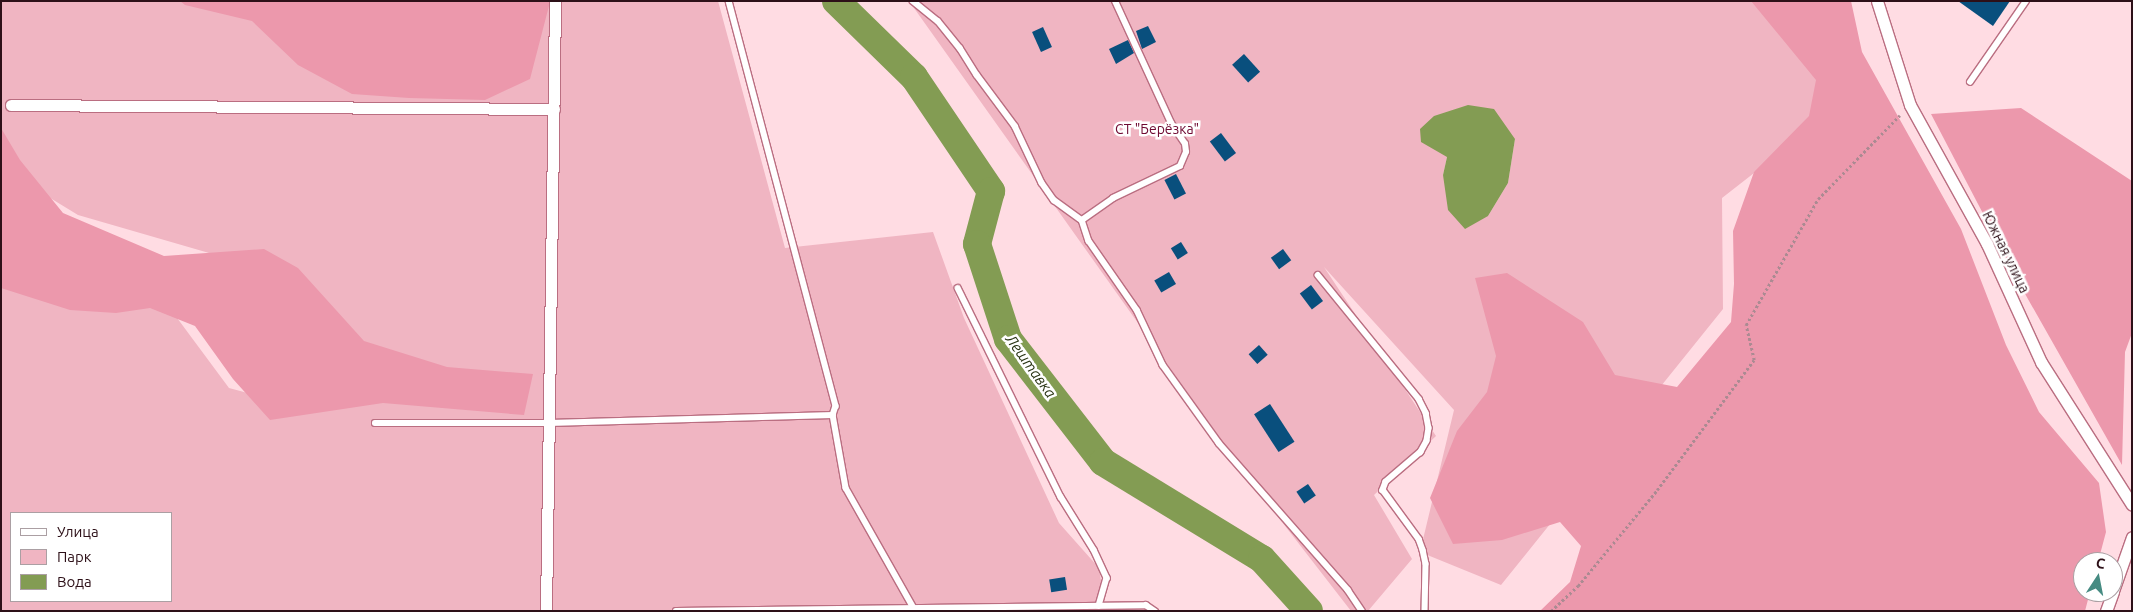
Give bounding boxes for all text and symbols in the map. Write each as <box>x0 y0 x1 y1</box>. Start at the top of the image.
park label: СТ "Берёзка" <box>1115 121 1199 137</box>
street label: Южная улица <box>1979 208 2033 296</box>
water label: Лештавка <box>1002 331 1060 401</box>
legend <box>10 512 172 602</box>
text: Улица <box>57 523 99 540</box>
text: Парк <box>57 548 92 565</box>
north arrow <box>2073 552 2123 602</box>
text: С <box>2095 555 2107 572</box>
text: Вода <box>57 573 92 590</box>

